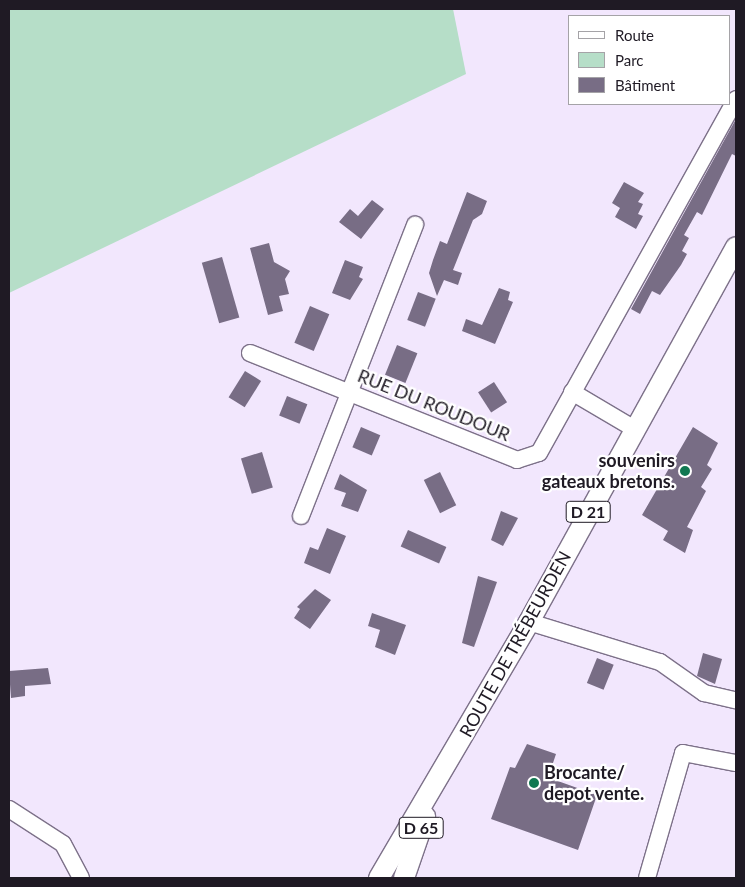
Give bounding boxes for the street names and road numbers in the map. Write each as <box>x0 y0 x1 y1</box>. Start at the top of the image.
street label: RUE DU ROUDOUR <box>355 365 513 445</box>
road number: D 21 <box>566 498 610 526</box>
street label: ROUTE DE TRÉBEURDEN <box>455 547 575 741</box>
road number: D 65 <box>398 814 444 841</box>

